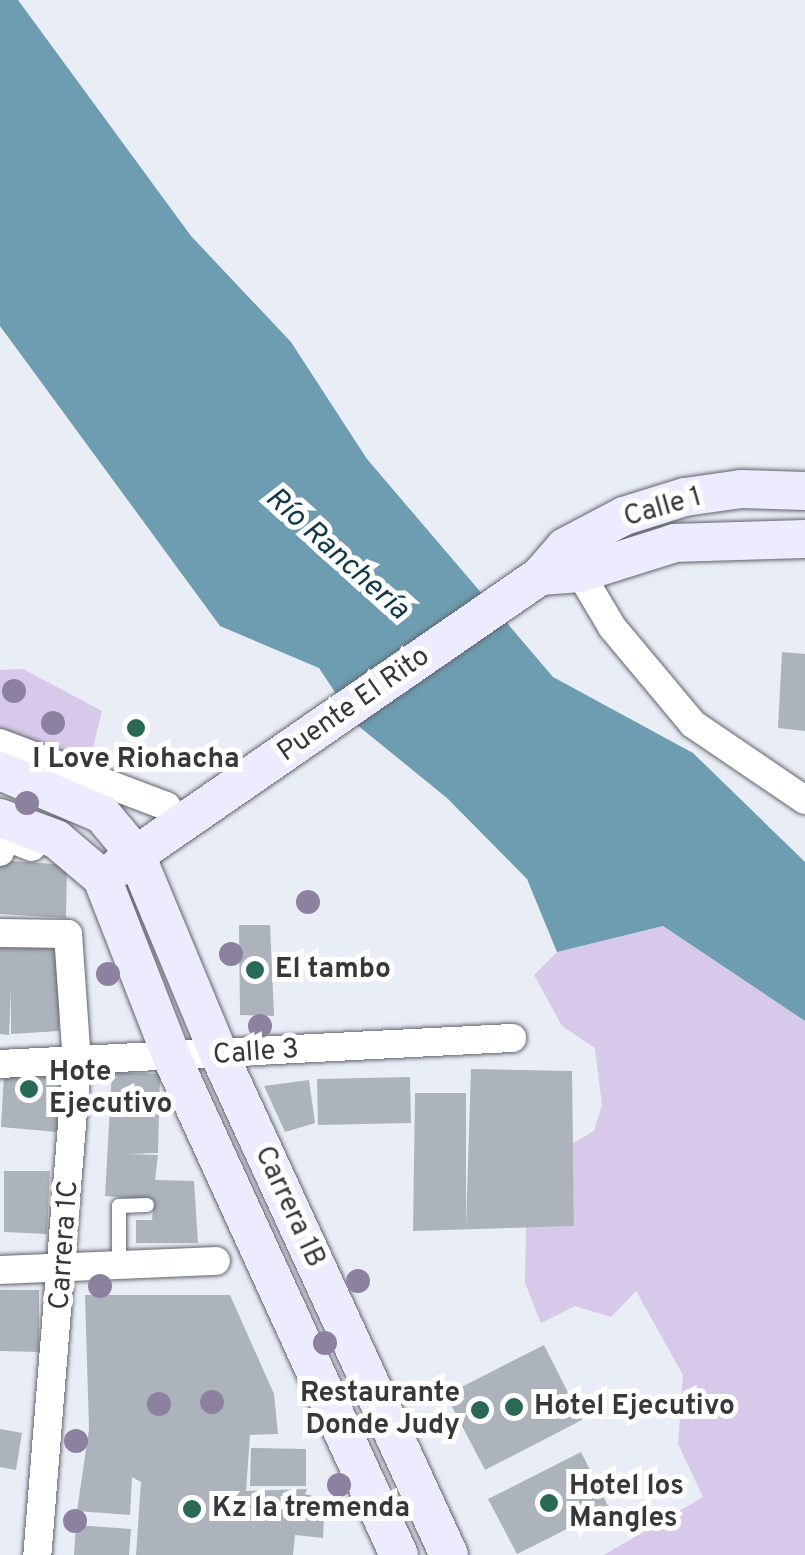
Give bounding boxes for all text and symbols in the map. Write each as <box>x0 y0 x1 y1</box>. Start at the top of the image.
water label: Río Ranchería <box>257 481 415 629</box>
street label: Calle 1 <box>620 481 706 535</box>
street label: Puente El Rito <box>272 640 436 770</box>
marker: I Love Riohacha <box>125 717 147 739</box>
place label: I Love Riohacha <box>32 743 240 777</box>
place label: El tambo <box>275 953 391 987</box>
marker: El tambo <box>244 959 266 981</box>
street label: Calle 3 <box>212 1033 300 1073</box>
place label: Hote Ejecutivo <box>49 1056 172 1122</box>
marker: Hote Ejecutivo <box>18 1078 40 1100</box>
street label: Carrera 1B <box>246 1141 332 1273</box>
street label: Carrera 1C <box>44 1179 86 1311</box>
place label: Restaurante Donde Judy <box>300 1377 460 1443</box>
place label: Hotel Ejecutivo <box>534 1390 735 1424</box>
marker: Hotel Ejecutivo <box>503 1396 525 1418</box>
marker: Restaurante Donde Judy <box>469 1399 491 1421</box>
place label: Hotel los Mangles <box>569 1470 684 1536</box>
place label: Kz la tremenda <box>212 1492 410 1526</box>
marker: Hotel los Mangles <box>538 1492 560 1514</box>
marker: Kz la tremenda <box>181 1498 203 1520</box>

